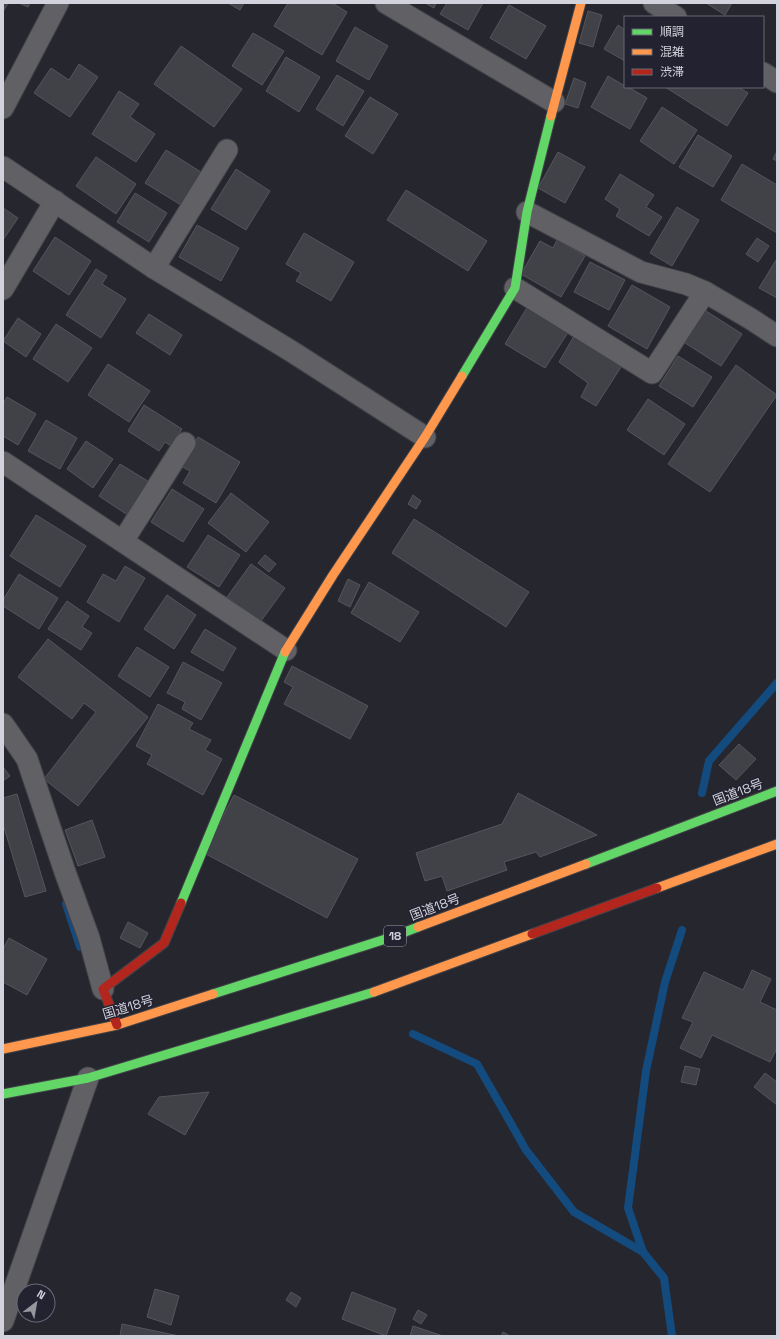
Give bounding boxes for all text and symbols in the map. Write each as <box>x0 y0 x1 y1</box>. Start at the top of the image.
legend <box>624 16 764 88</box>
text: 順調 <box>660 24 684 40</box>
text: 混雑 <box>660 44 684 60</box>
text: 渋滞 <box>660 64 684 80</box>
street label: 国道18号 <box>710 775 766 809</box>
street label: 国道18号 <box>407 890 463 924</box>
road number: 18 <box>384 926 406 946</box>
street label: 国道18号 <box>100 991 156 1023</box>
north arrow <box>16 1283 56 1323</box>
text: N <box>34 1287 48 1302</box>

